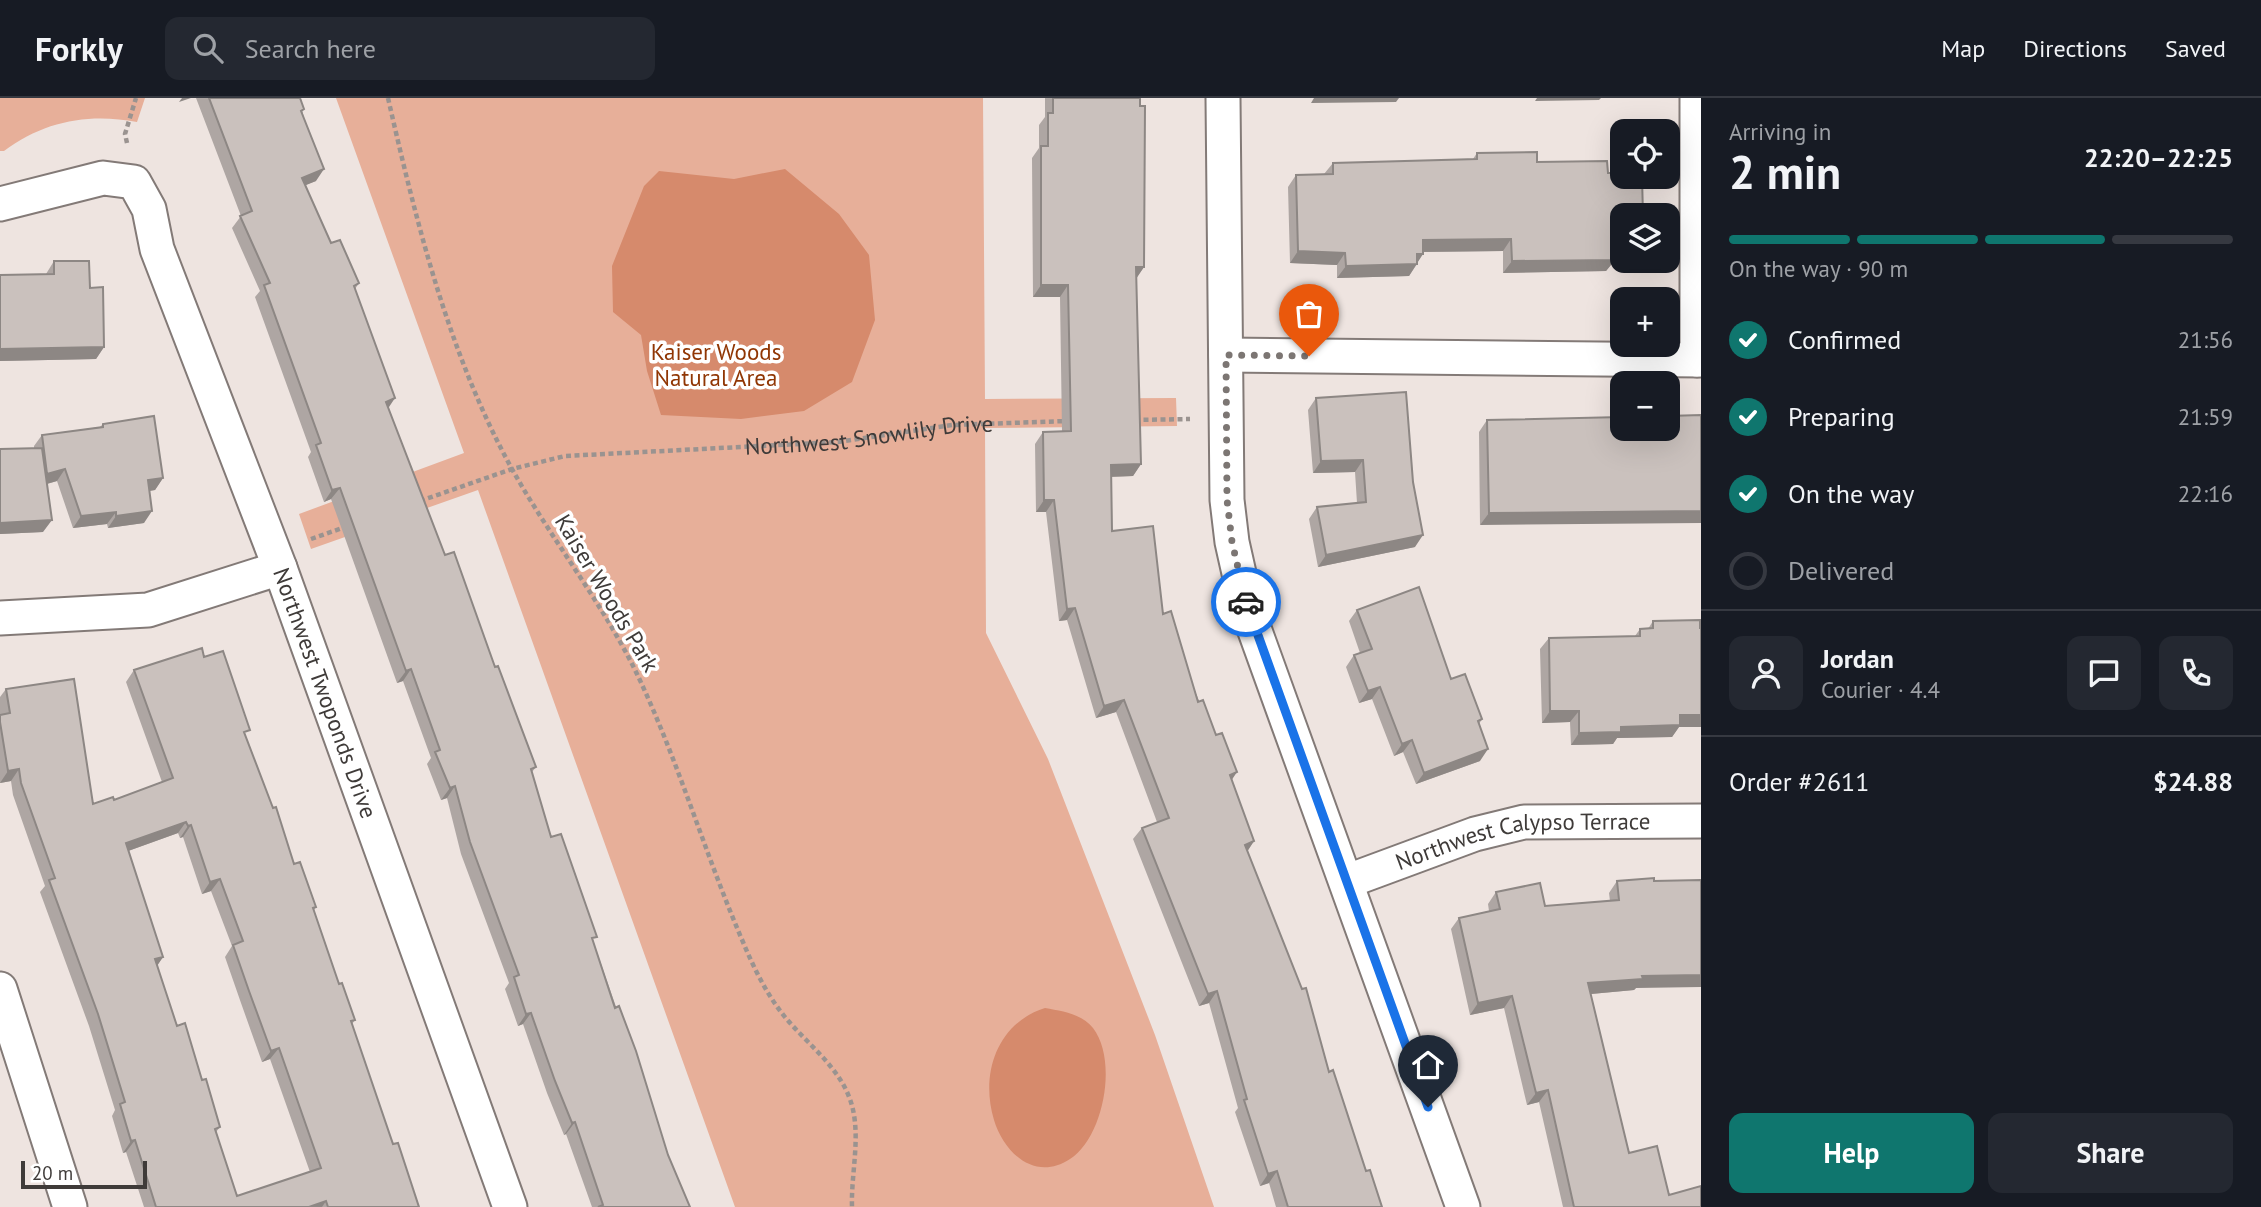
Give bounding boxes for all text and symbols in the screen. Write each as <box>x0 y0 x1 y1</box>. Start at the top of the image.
search box <box>165 17 655 80</box>
text: Forkly <box>35 27 123 70</box>
icon: search <box>189 29 227 67</box>
text: Search here <box>245 32 376 65</box>
text: Map <box>1941 33 1985 64</box>
text: Directions <box>2023 33 2127 64</box>
text: Saved <box>2165 33 2226 64</box>
text: Arriving in <box>1729 117 1831 146</box>
map controls <box>1610 119 1680 441</box>
button: locate <box>1610 119 1680 189</box>
text: 22:20–22:25 <box>2084 141 2233 174</box>
text: 2 min <box>1729 142 1841 202</box>
button: layers <box>1610 203 1680 273</box>
text: On the way · 90 m <box>1729 254 1908 283</box>
pin <box>1279 284 1339 356</box>
button: + <box>1610 287 1680 357</box>
icon: bag <box>1290 295 1328 333</box>
icon: check <box>1729 321 1767 359</box>
text: Confirmed <box>1788 323 1901 356</box>
text: 21:56 <box>2178 325 2233 354</box>
park label: Kaiser Woods Natural Area <box>651 337 781 392</box>
button: − <box>1610 371 1680 441</box>
icon: check <box>1729 398 1767 436</box>
text: Preparing <box>1788 400 1895 433</box>
text: 21:59 <box>2178 402 2233 431</box>
street label: Northwest Snowlily Drive <box>744 409 994 461</box>
icon: check <box>1729 475 1767 513</box>
text: On the way <box>1788 477 1914 510</box>
text: 22:16 <box>2178 479 2233 508</box>
street label: Kaiser Woods Park <box>549 509 666 677</box>
text: Delivered <box>1788 554 1894 587</box>
street label: Northwest Twoponds Drive <box>267 564 384 822</box>
courier <box>1211 567 1281 637</box>
icon: car <box>1227 583 1265 621</box>
button: person <box>1729 636 1803 710</box>
button: chat <box>2067 636 2141 710</box>
button: phone <box>2159 636 2233 710</box>
text: Jordan <box>1821 642 1894 675</box>
text: Courier · 4.4 <box>1821 675 1940 704</box>
text: Order #2611 <box>1729 765 1869 798</box>
text: $24.88 <box>2153 765 2233 798</box>
street label: Northwest Calypso Terrace <box>1391 806 1650 876</box>
pin <box>1398 1035 1458 1107</box>
icon: home <box>1409 1046 1447 1084</box>
button: Help <box>1729 1113 1974 1193</box>
button: Share <box>1988 1113 2233 1193</box>
scale bar <box>21 1158 147 1190</box>
text: 20 m <box>32 1161 73 1185</box>

